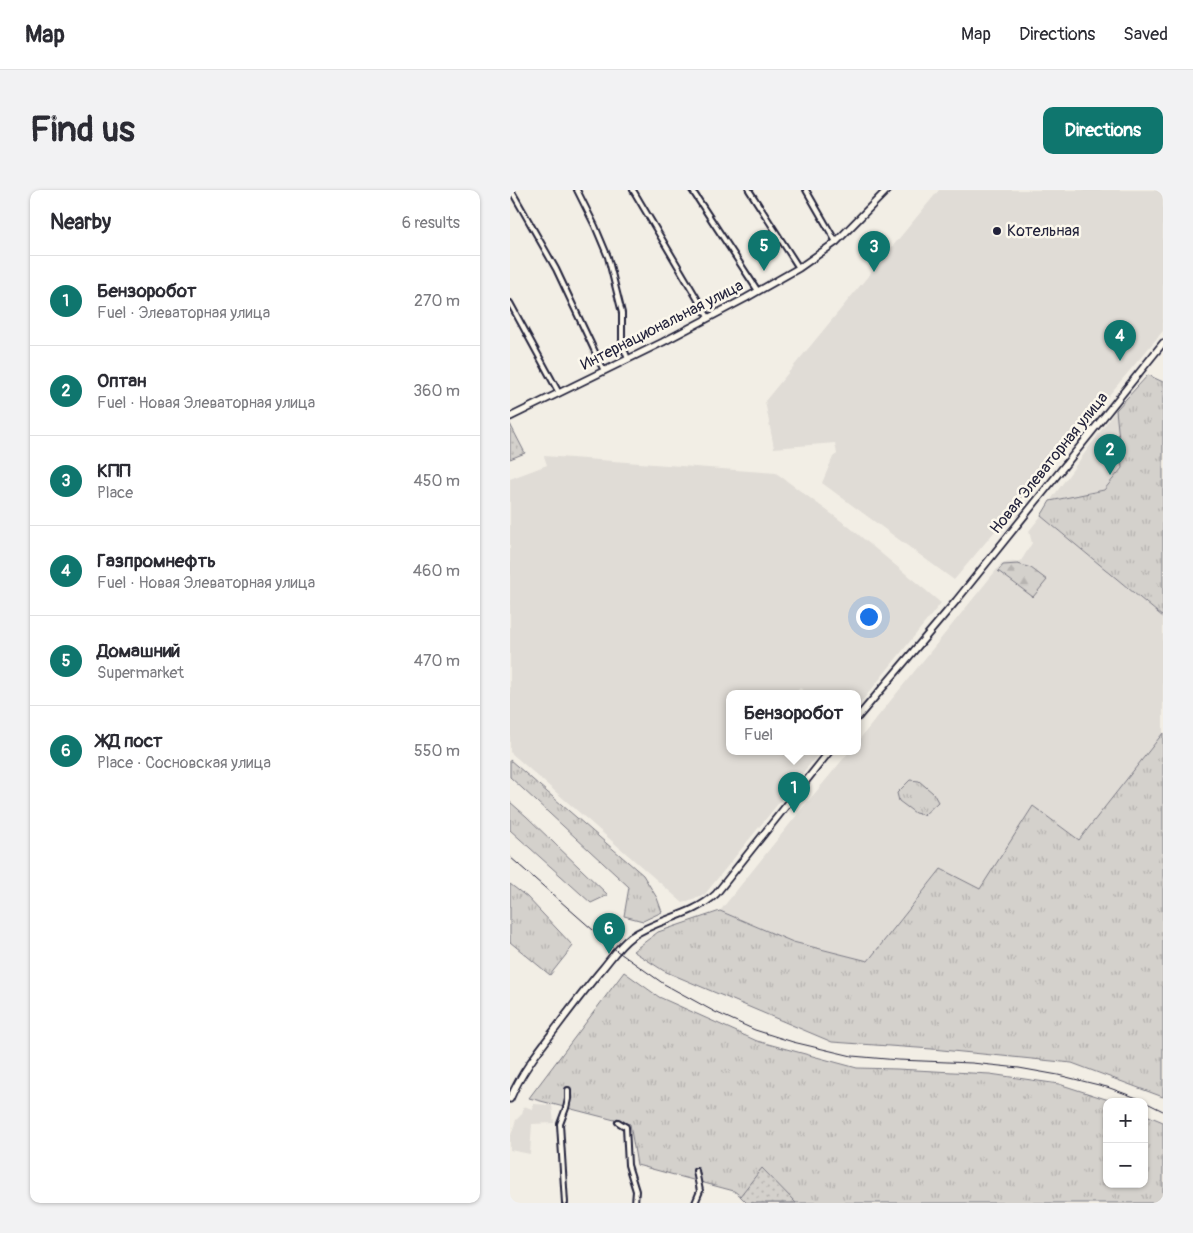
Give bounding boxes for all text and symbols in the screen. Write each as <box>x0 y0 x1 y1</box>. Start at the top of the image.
text: Map <box>25 20 65 49</box>
text: Map <box>961 23 991 46</box>
text: Directions <box>1019 23 1095 46</box>
text: Saved <box>1123 23 1168 46</box>
button: Directions <box>1043 107 1163 154</box>
text: Find us <box>30 108 135 152</box>
text: Nearby <box>50 209 111 236</box>
text: 6 results <box>402 213 460 233</box>
place label: Котельная <box>1007 221 1079 241</box>
marker: Котельная <box>991 225 1003 237</box>
pin: 5 <box>748 230 780 271</box>
pin: 3 <box>858 231 890 272</box>
street label: Интернациональная улица <box>577 275 747 375</box>
text: Бензоробот <box>97 279 196 303</box>
text: 1 <box>63 291 69 311</box>
text: 270 m <box>414 291 460 311</box>
text: Fuel · Элеваторная улица <box>97 303 270 323</box>
pin: 4 <box>1104 320 1136 361</box>
text: Оптан <box>97 369 147 393</box>
text: 2 <box>62 381 70 401</box>
text: 360 m <box>413 381 460 401</box>
street label: Новая Элеваторная улица <box>986 388 1112 538</box>
text: Fuel · Новая Элеваторная улица <box>97 393 315 413</box>
pin: 2 <box>1094 434 1126 475</box>
text: КПП <box>97 459 131 483</box>
text: 3 <box>62 471 70 491</box>
text: 450 m <box>413 471 460 491</box>
text: Place <box>97 483 133 503</box>
text: Газпромнефть <box>97 549 216 573</box>
text: 4 <box>61 561 71 581</box>
text: 460 m <box>413 561 460 581</box>
text: Fuel · Новая Элеваторная улица <box>97 573 315 593</box>
your location <box>856 604 882 630</box>
text: Домашний <box>97 639 180 663</box>
text: 5 <box>62 651 70 671</box>
text: 470 m <box>414 651 460 671</box>
text: Supermarket <box>97 663 184 683</box>
popup <box>726 690 861 755</box>
text: Бензоробот <box>744 701 843 725</box>
text: Fuel <box>744 725 773 745</box>
text: ЖД пост <box>97 729 163 753</box>
text: 6 <box>61 741 71 761</box>
text: 550 m <box>414 741 460 761</box>
text: Place · Сосновская улица <box>97 753 271 773</box>
pin: 1 <box>778 772 810 813</box>
pin: 6 <box>593 913 625 954</box>
map controls <box>1103 1098 1148 1188</box>
button: + <box>1103 1098 1148 1143</box>
button: − <box>1103 1143 1148 1188</box>

